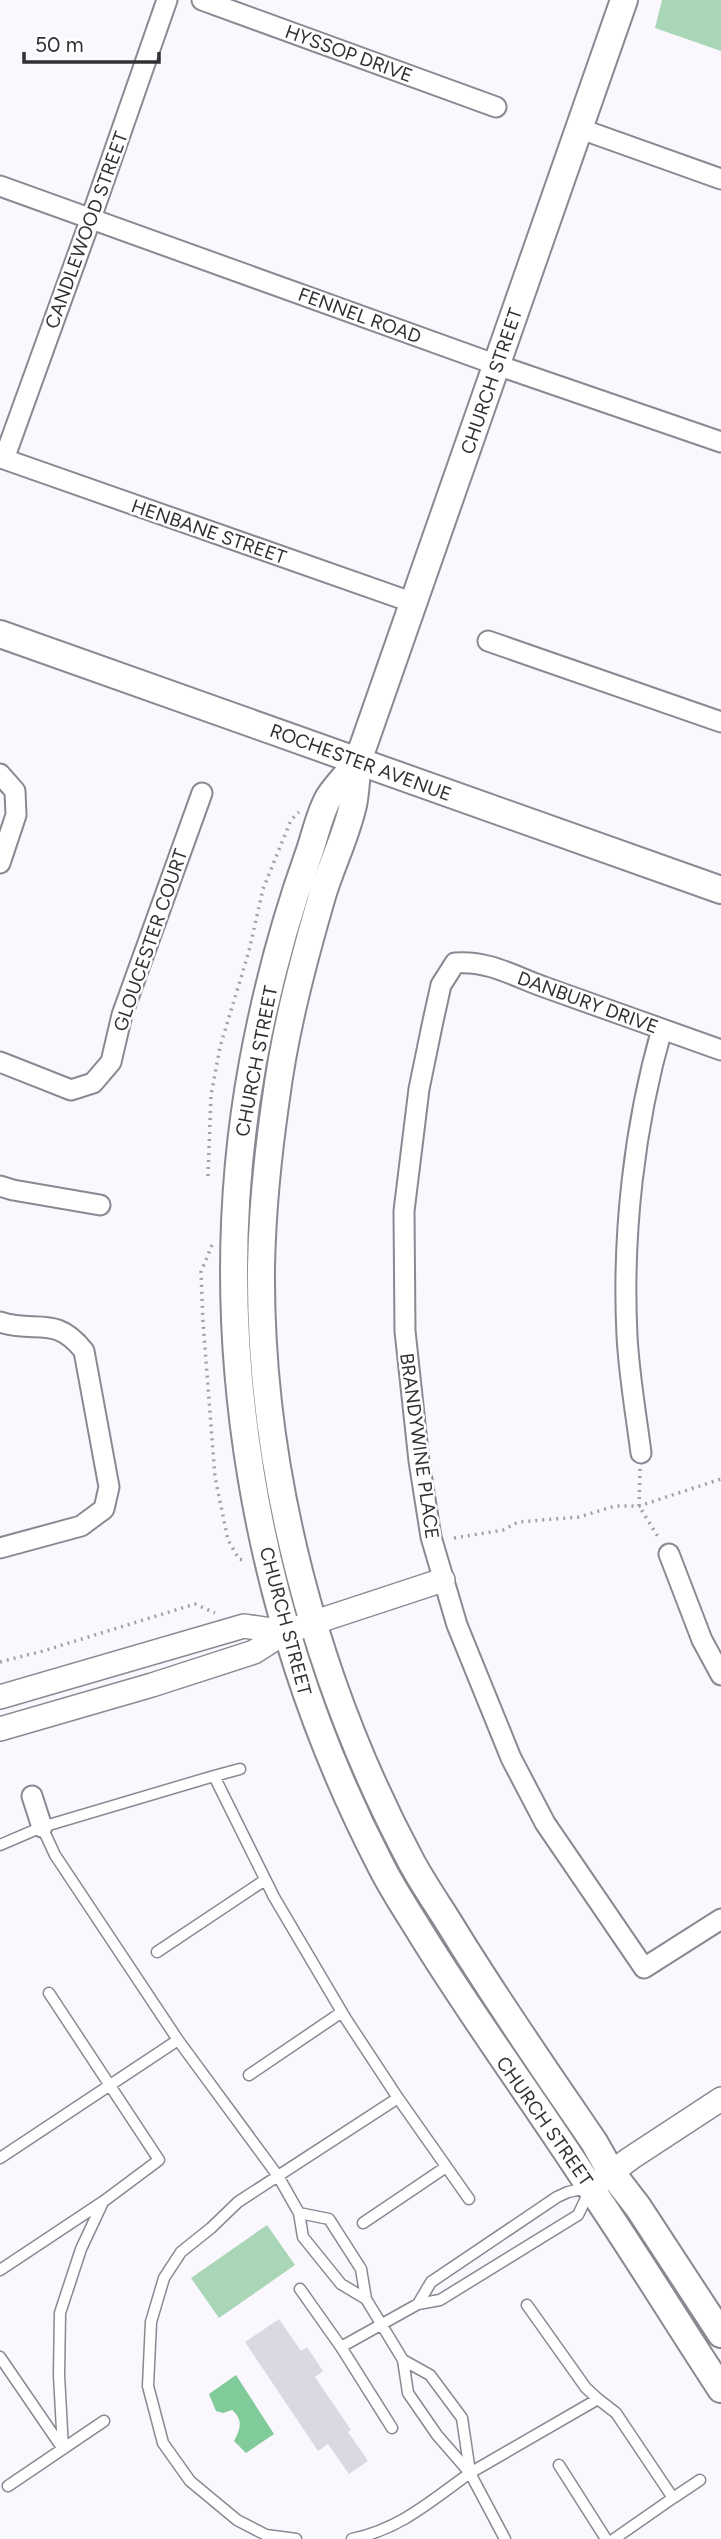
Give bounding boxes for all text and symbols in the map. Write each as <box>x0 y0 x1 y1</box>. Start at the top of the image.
street label: HYSSOP DRIVE <box>282 20 416 87</box>
scale bar <box>24 21 159 65</box>
text: 50 m <box>35 32 84 57</box>
street label: CANDLEWOOD STREET <box>40 128 133 332</box>
street label: FENNEL ROAD <box>295 283 425 348</box>
street label: CHURCH STREET <box>456 305 527 457</box>
street label: HENBANE STREET <box>128 494 290 569</box>
street label: ROCHESTER AVENUE <box>267 719 455 806</box>
street label: GLOUCESTER COURT <box>108 846 193 1034</box>
street label: DANBURY DRIVE <box>514 966 661 1039</box>
street label: CHURCH STREET <box>231 983 282 1138</box>
street label: BRANDYWINE PLACE <box>395 1351 444 1541</box>
street label: CHURCH STREET <box>255 1544 317 1698</box>
street label: CHURCH STREET <box>491 2052 598 2191</box>

